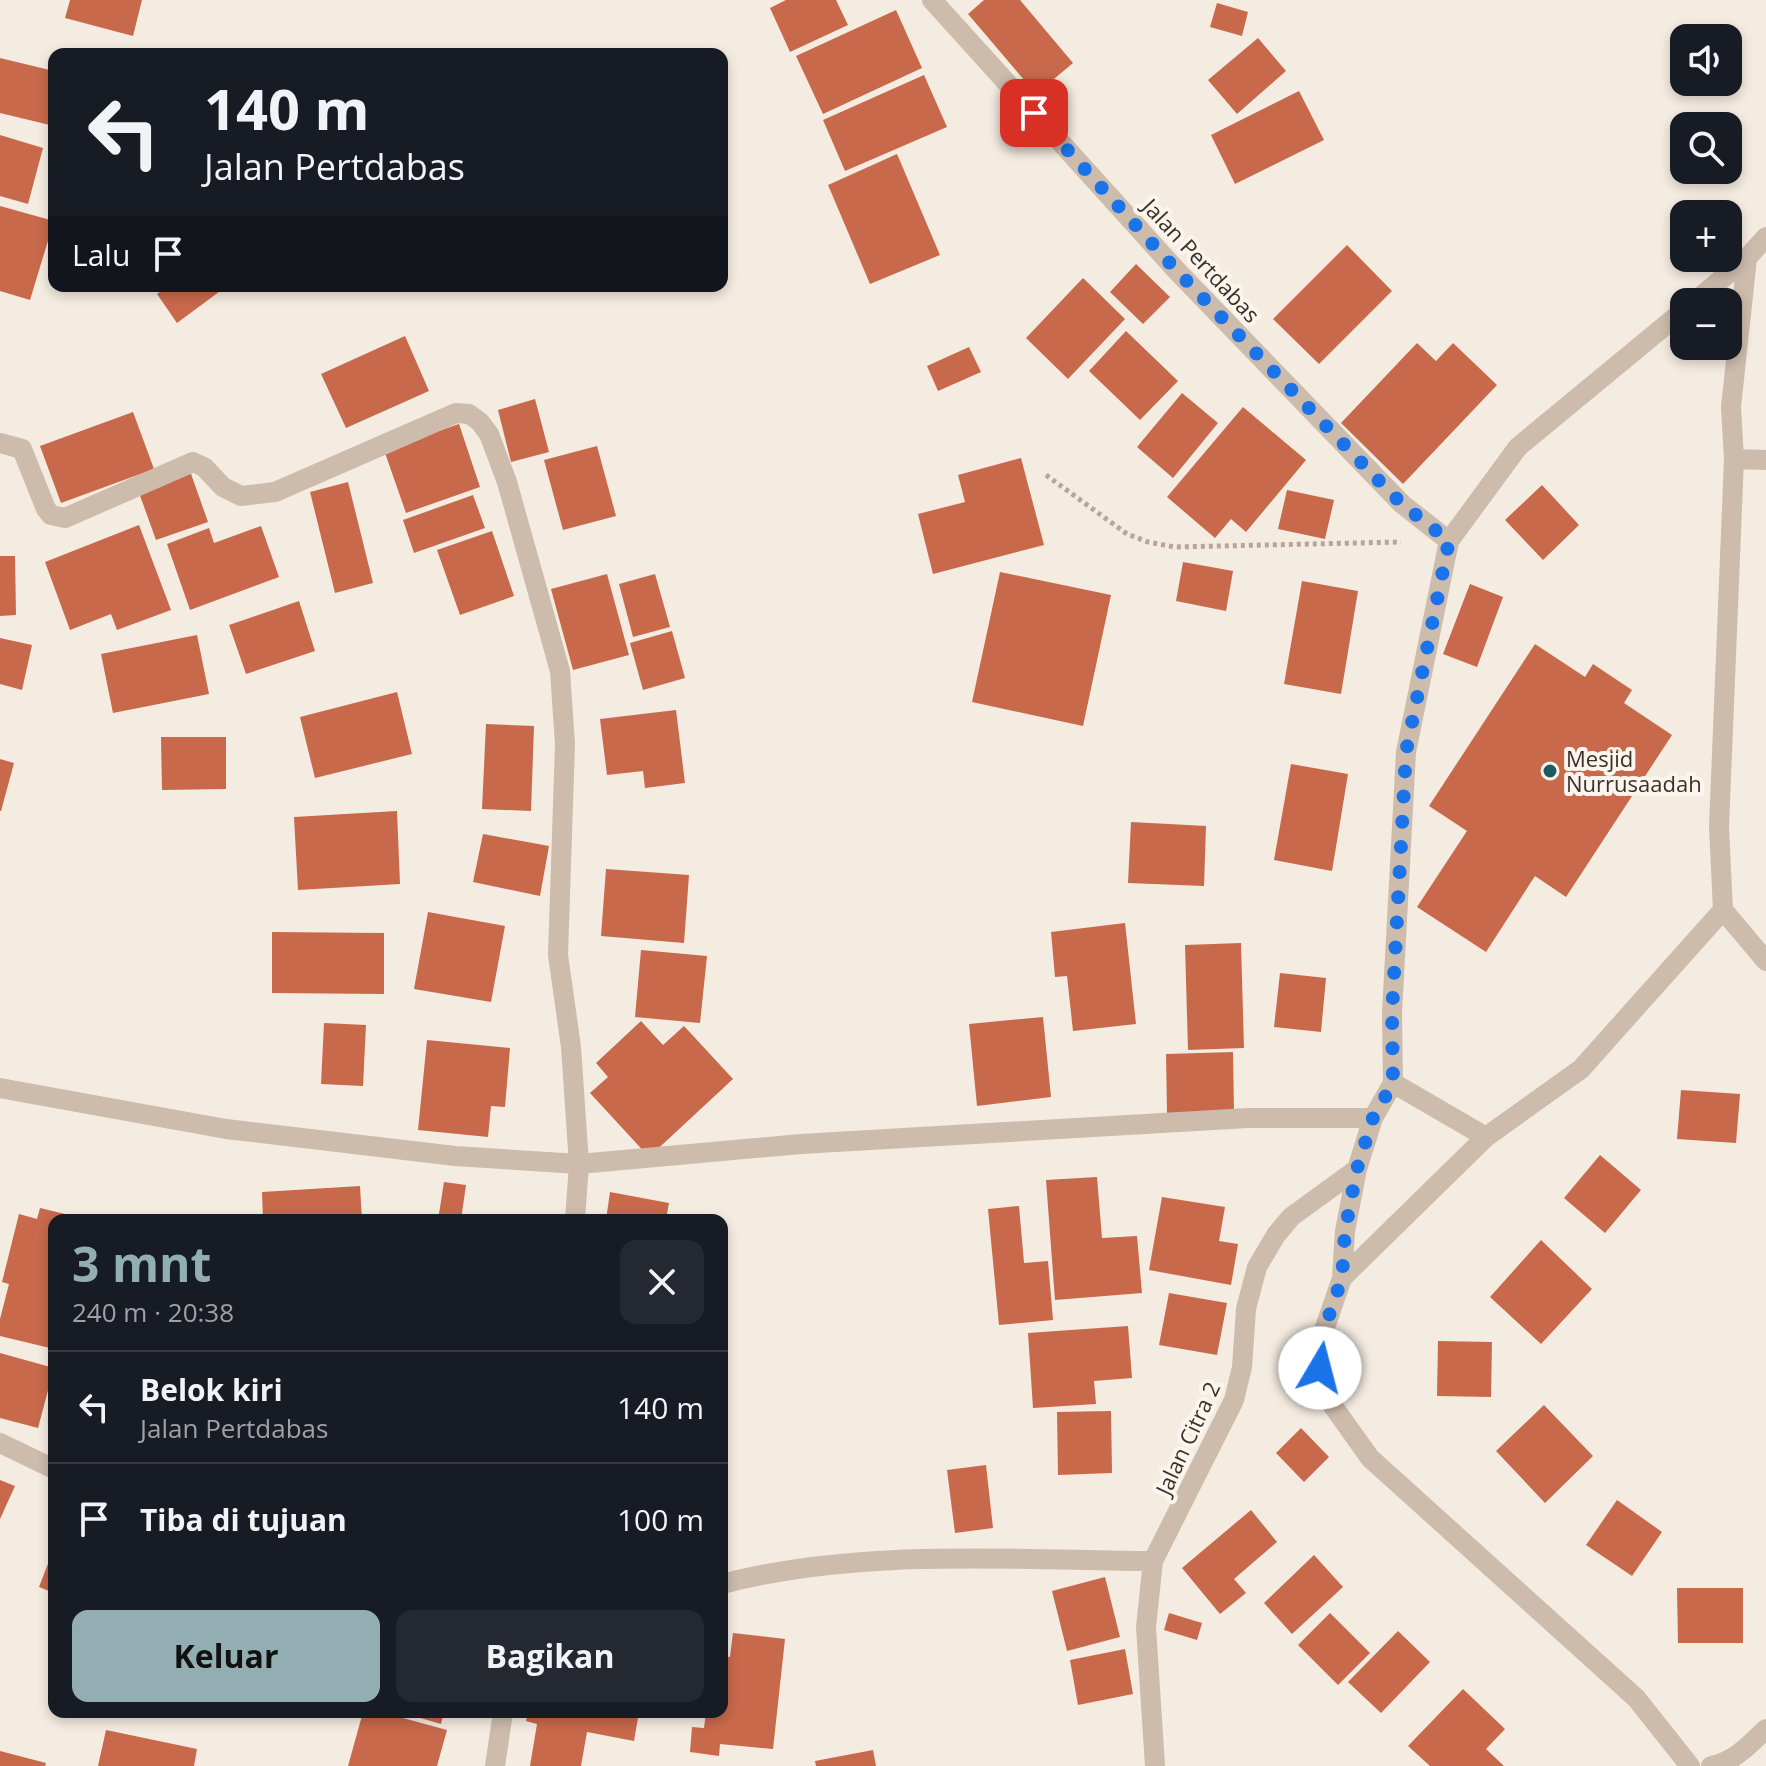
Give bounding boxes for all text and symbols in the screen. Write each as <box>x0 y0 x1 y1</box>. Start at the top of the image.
map controls <box>1670 24 1742 360</box>
button: sound <box>1670 24 1742 96</box>
text: 140 m <box>204 70 370 146</box>
pin <box>1000 79 1068 147</box>
icon: left <box>72 80 176 184</box>
icon: arrive <box>1012 91 1056 135</box>
button: search <box>1670 112 1742 184</box>
text: Jalan Pertdabas <box>204 142 465 191</box>
street label: Jalan Pertdabas <box>1135 190 1267 329</box>
button: + <box>1670 200 1742 272</box>
icon: arrive <box>146 232 190 276</box>
text: Lalu <box>72 234 130 275</box>
button: − <box>1670 288 1742 360</box>
place label: Mesjid Nurrusaadah <box>1566 743 1702 798</box>
marker: Mesjid Nurrusaadah <box>1541 762 1559 780</box>
text: 3 mnt <box>72 1231 211 1296</box>
button: close <box>620 1240 704 1324</box>
text: 240 m · 20:38 <box>72 1294 234 1330</box>
position arrow <box>1278 1326 1362 1410</box>
text: Belok kiri <box>140 1369 283 1410</box>
street label: Jalan Citra 2 <box>1147 1376 1226 1501</box>
icon: left <box>72 1385 116 1429</box>
text: 140 m <box>617 1387 704 1428</box>
text: Jalan Pertdabas <box>140 1410 328 1446</box>
icon: arrive <box>72 1497 116 1541</box>
text: Tiba di tujuan <box>140 1499 347 1540</box>
text: 100 m <box>617 1499 704 1540</box>
button: Keluar <box>72 1610 380 1702</box>
button: Bagikan <box>396 1610 704 1702</box>

